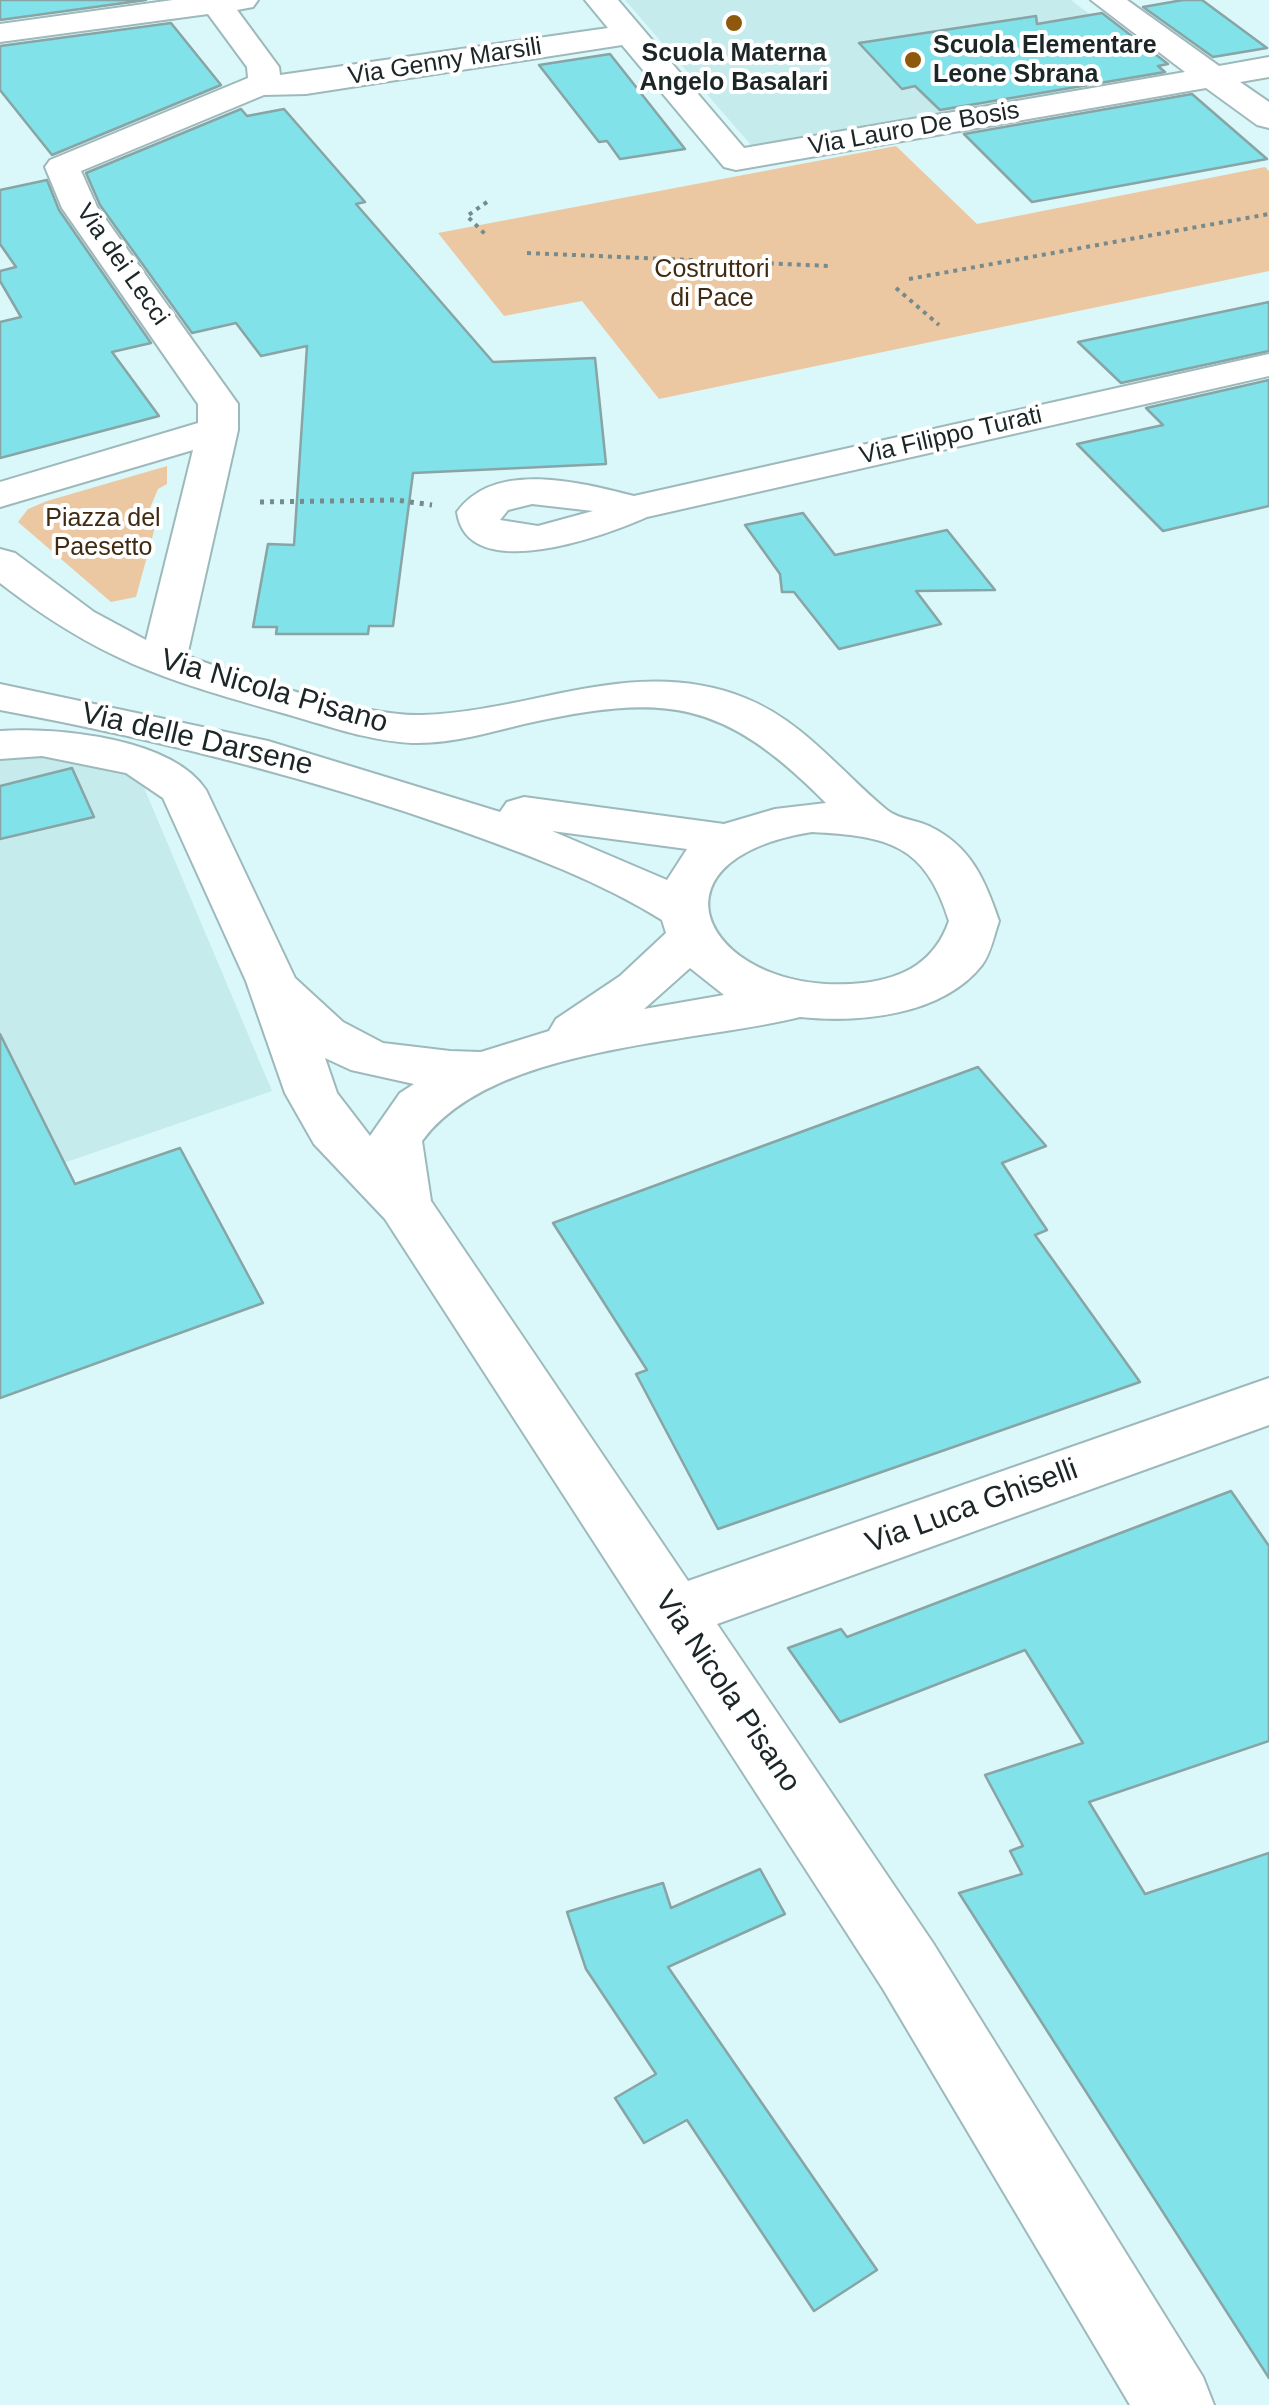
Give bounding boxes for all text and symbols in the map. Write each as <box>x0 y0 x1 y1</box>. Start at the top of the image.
marker: Scuola Materna Angelo Basalari <box>723 12 745 34</box>
place label: Scuola Elementare Leone Sbrana <box>933 31 1157 90</box>
street label: Via Genny Marsili <box>346 32 544 92</box>
place label: Scuola Materna Angelo Basalari <box>640 39 828 98</box>
marker: Scuola Elementare Leone Sbrana <box>902 49 924 71</box>
street label: Via Lauro De Bosis <box>806 96 1022 162</box>
street label: Via dei Lecci <box>69 199 175 331</box>
park label: Costruttori di Pace <box>654 255 770 314</box>
street label: Via Filippo Turati <box>857 400 1045 472</box>
park label: Piazza del Paesetto <box>45 504 161 563</box>
street label: Via Nicola Pisano <box>156 642 392 742</box>
street label: Via delle Darsene <box>78 696 316 784</box>
street label: Via Luca Ghiselli <box>861 1452 1083 1562</box>
street label: Via Nicola Pisano <box>646 1585 808 1799</box>

